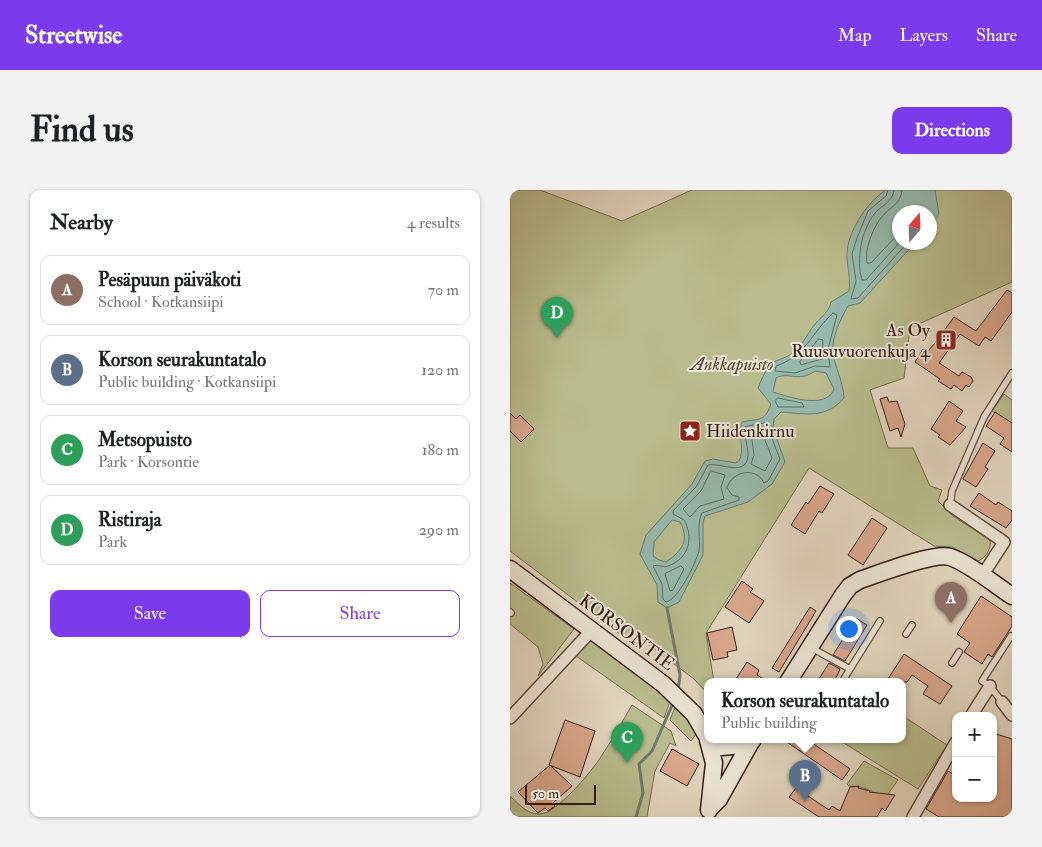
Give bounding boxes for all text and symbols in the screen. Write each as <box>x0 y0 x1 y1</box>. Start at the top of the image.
text: Streetwise <box>25 20 122 51</box>
text: Map <box>838 24 872 47</box>
text: Layers <box>900 24 948 47</box>
text: Share <box>976 24 1017 47</box>
button: Directions <box>892 107 1012 154</box>
text: Find us <box>30 108 134 152</box>
north arrow <box>892 205 937 250</box>
text: Nearby <box>50 209 113 236</box>
text: 4 results <box>407 213 460 233</box>
text: Pesäpuun päiväkoti <box>98 268 241 292</box>
text: A <box>62 280 72 300</box>
text: 70 m <box>428 280 459 300</box>
text: School · Kotkansiipi <box>98 292 223 312</box>
pin: D <box>541 297 573 338</box>
place label: As Oy Ruusuvuorenkuja 4 <box>791 319 931 363</box>
building icon: As Oy Ruusuvuorenkuja 4 <box>934 328 958 352</box>
text: Korson seurakuntatalo <box>98 348 266 372</box>
park label: Ankkapuisto <box>688 353 774 376</box>
text: B <box>62 360 72 380</box>
text: 120 m <box>421 360 459 380</box>
text: Public building · Kotkansiipi <box>98 372 276 392</box>
place icon: Hiidenkirnu <box>678 419 702 443</box>
place label: Hiidenkirnu <box>706 420 795 443</box>
text: Metsopuisto <box>98 428 192 452</box>
text: C <box>61 440 73 460</box>
text: 180 m <box>422 440 459 460</box>
text: Park · Korsontie <box>98 452 199 472</box>
text: Ristiraja <box>98 508 162 532</box>
text: D <box>60 520 74 540</box>
text: 290 m <box>419 520 459 540</box>
text: Park <box>98 532 127 552</box>
pin: A <box>935 582 967 623</box>
street label: KORSONTIE <box>574 589 679 676</box>
button: Save <box>50 590 250 637</box>
button: Share <box>260 590 460 637</box>
your location <box>836 616 862 642</box>
popup <box>704 678 906 743</box>
text: Korson seurakuntatalo <box>721 689 889 713</box>
map controls <box>952 712 997 802</box>
button: + <box>952 712 997 757</box>
text: Public building <box>721 713 817 733</box>
pin: C <box>611 722 643 763</box>
button: − <box>952 757 997 802</box>
pin: B <box>789 760 821 801</box>
scale bar <box>525 782 596 805</box>
text: 50 m <box>532 785 559 802</box>

